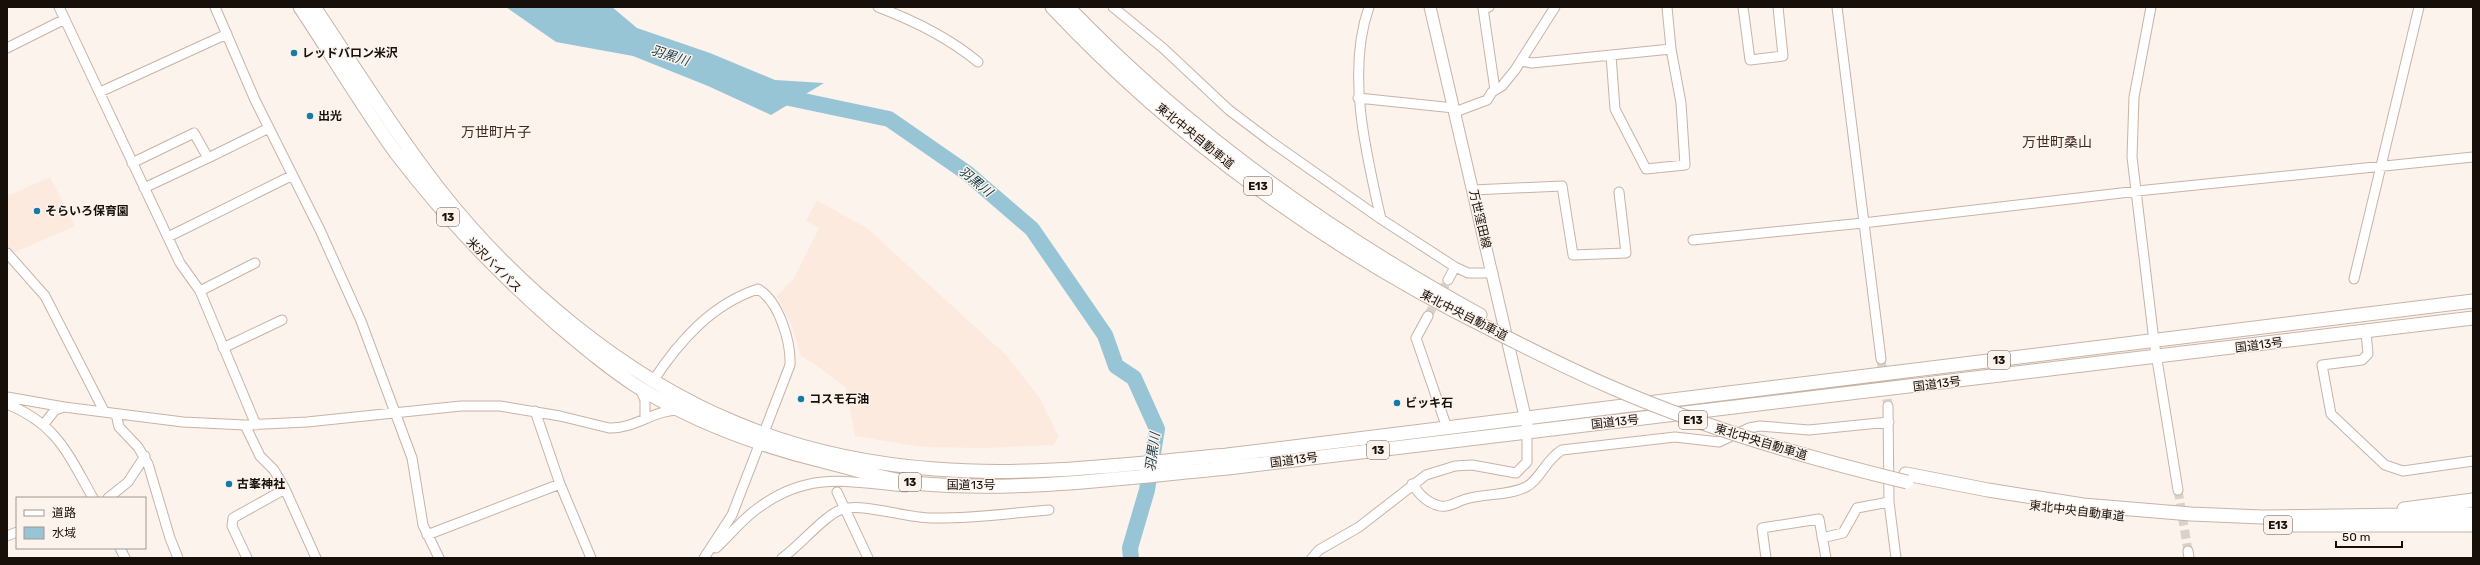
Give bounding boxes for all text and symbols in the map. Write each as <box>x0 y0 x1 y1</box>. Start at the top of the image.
water label: 羽黒川 <box>649 42 693 69</box>
place label: レッドバロン米沢 <box>302 46 398 60</box>
marker: レッドバロン米沢 <box>289 48 299 58</box>
street label: 東北中央自動車道 <box>1153 100 1237 172</box>
place label: 出光 <box>318 109 342 123</box>
marker: 出光 <box>305 111 315 121</box>
district label: 万世町片子 <box>461 124 531 141</box>
district label: 万世町桑山 <box>2022 134 2092 151</box>
water label: 羽黒川 <box>956 163 997 201</box>
road number: E13 <box>1244 177 1272 195</box>
street label: 万世窪田線 <box>1466 188 1494 250</box>
place label: そらいろ保育園 <box>45 204 129 218</box>
marker: そらいろ保育園 <box>32 206 42 216</box>
road number: 13 <box>437 208 459 226</box>
street label: 米沢バイパス <box>464 235 524 295</box>
street label: 東北中央自動車道 <box>1418 287 1510 343</box>
street label: 国道13号 <box>2234 335 2284 355</box>
road number: 13 <box>1988 351 2010 369</box>
street label: 国道13号 <box>1912 374 1962 394</box>
place label: コスモ石油 <box>809 392 869 406</box>
marker: コスモ石油 <box>796 394 806 404</box>
place label: ビッキ石 <box>1405 396 1453 410</box>
marker: ビッキ石 <box>1392 398 1402 408</box>
road number: E13 <box>1679 411 1707 429</box>
street label: 国道13号 <box>1590 413 1640 431</box>
street label: 東北中央自動車道 <box>1713 421 1809 463</box>
water label: 羽黒川 <box>1142 430 1163 472</box>
road number: 13 <box>1367 441 1389 459</box>
street label: 国道13号 <box>1269 450 1319 470</box>
road number: 13 <box>899 473 921 491</box>
place label: 古峯神社 <box>237 477 285 491</box>
street label: 国道13号 <box>947 478 995 492</box>
marker: 古峯神社 <box>224 479 234 489</box>
legend <box>16 497 146 549</box>
street label: 東北中央自動車道 <box>2028 498 2126 524</box>
text: 道路 <box>52 506 76 520</box>
road number: E13 <box>2264 516 2292 534</box>
scale bar <box>2336 523 2402 549</box>
text: 水域 <box>52 526 76 540</box>
text: 50 m <box>2342 530 2370 544</box>

